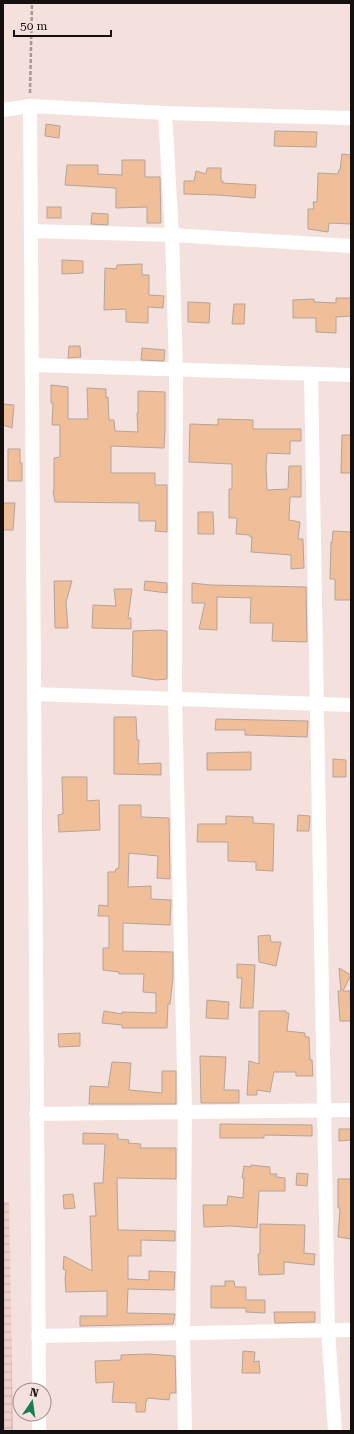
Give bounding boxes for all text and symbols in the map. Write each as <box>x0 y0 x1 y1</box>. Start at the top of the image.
scale bar <box>14 12 111 38</box>
text: 50 m <box>20 19 47 33</box>
north arrow <box>12 1382 52 1422</box>
text: N <box>29 1385 40 1400</box>

